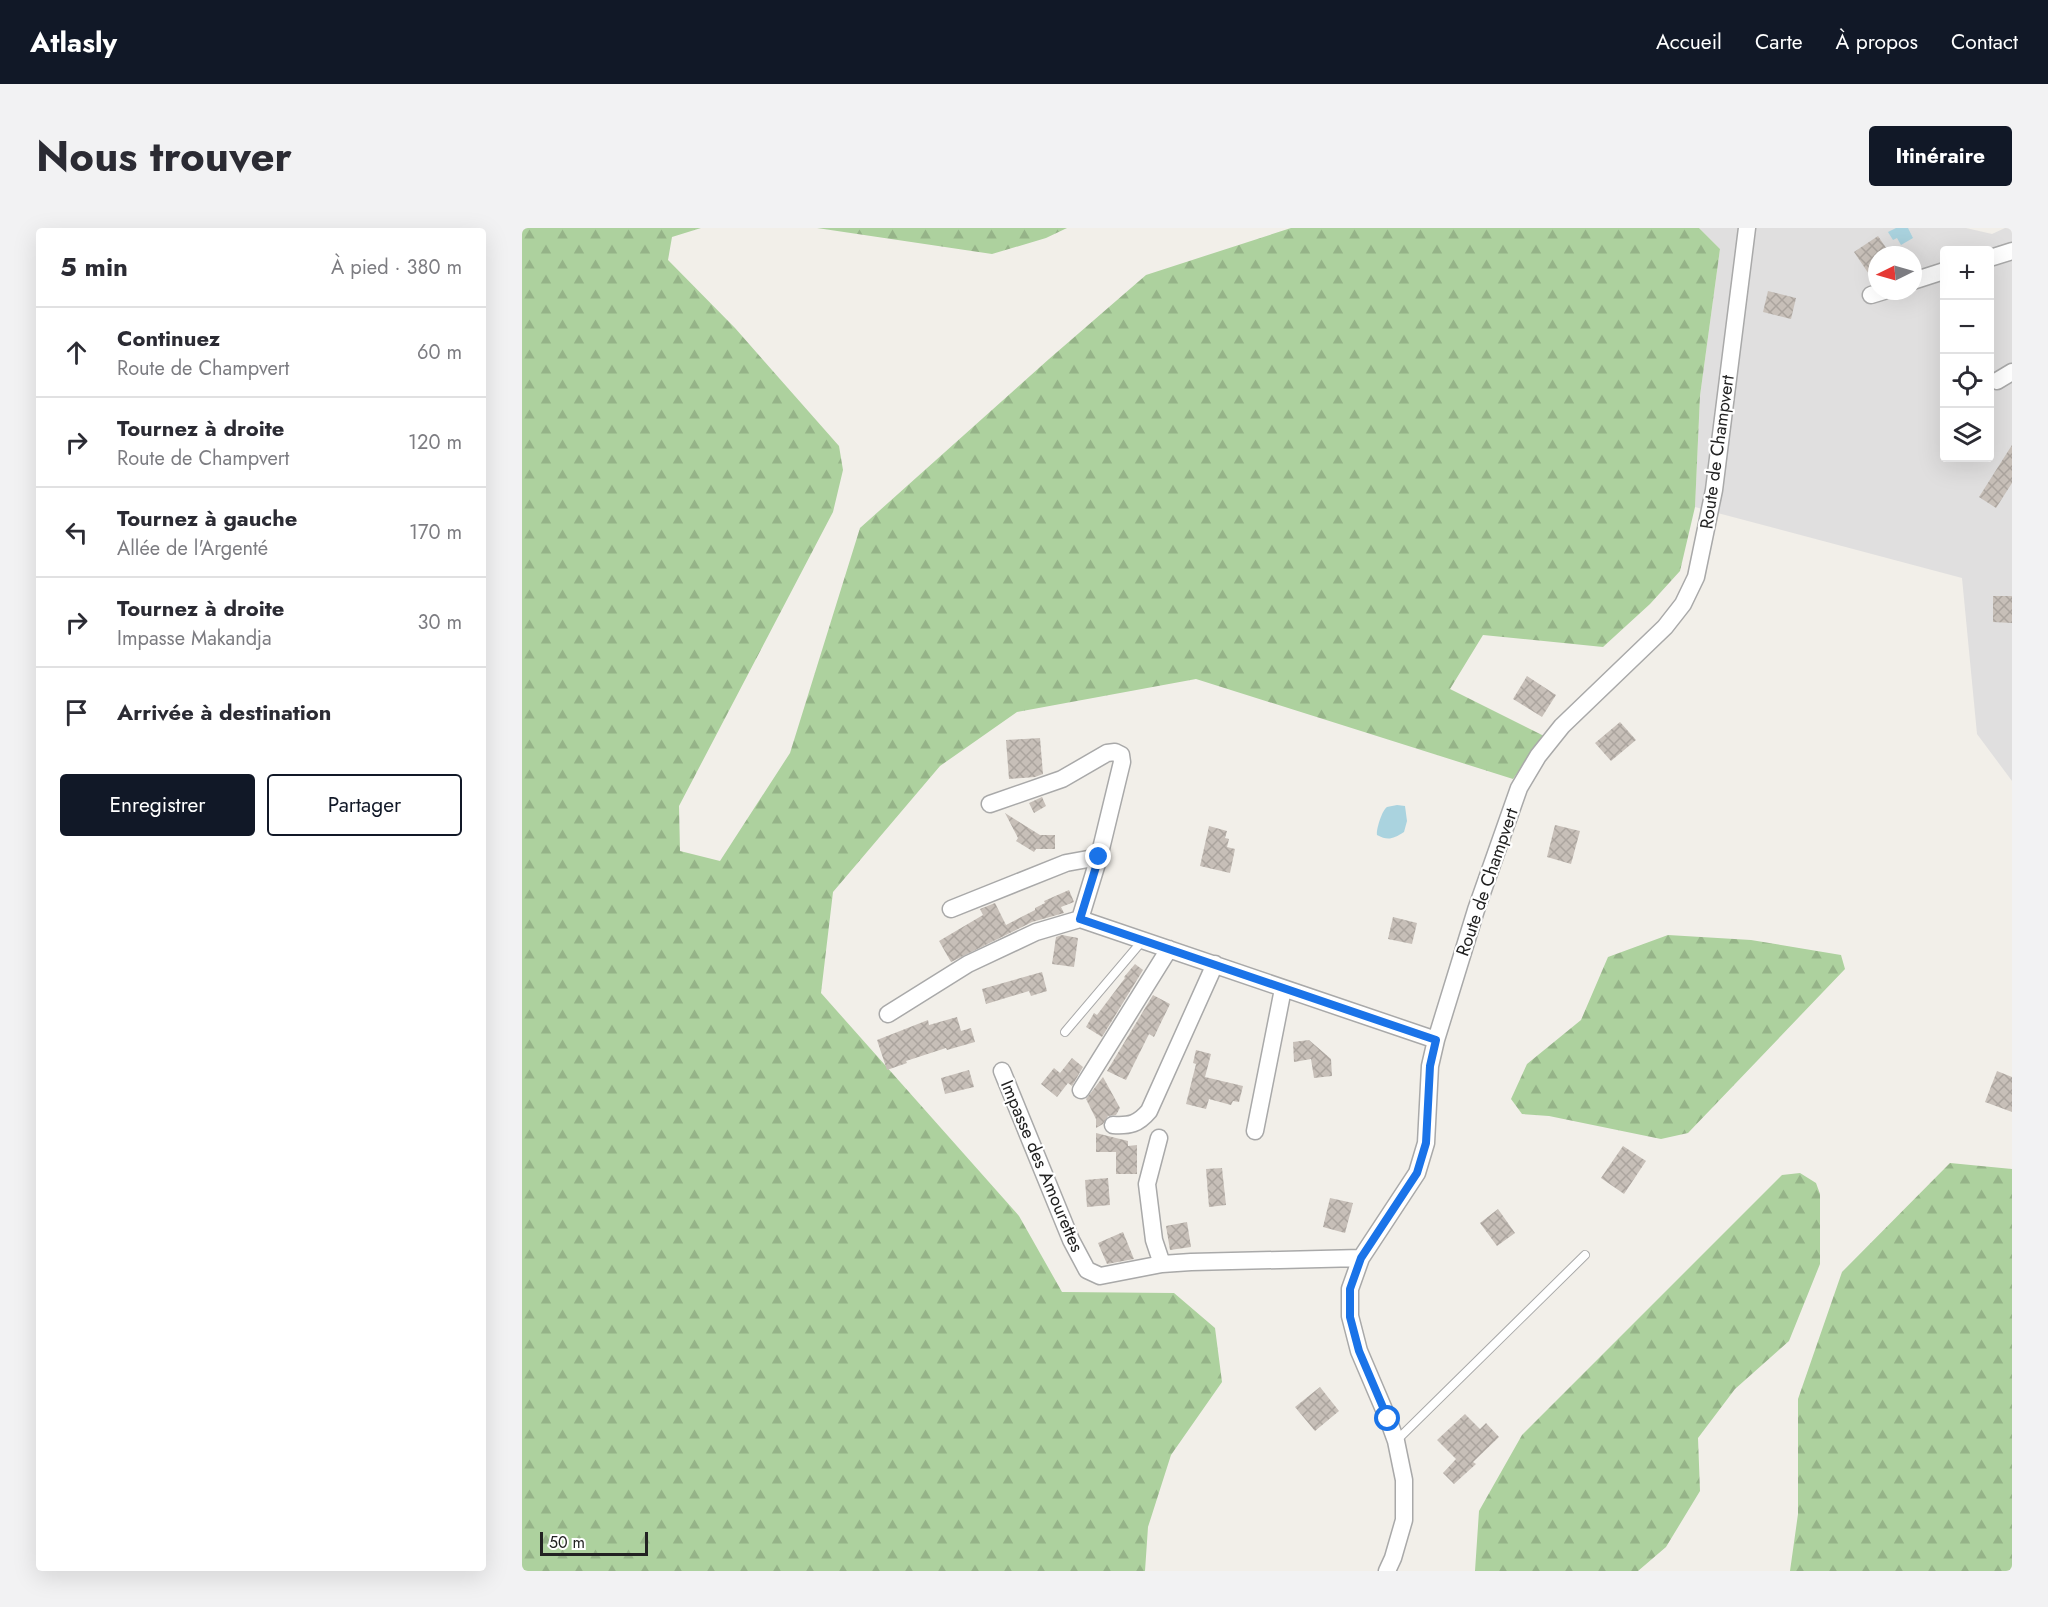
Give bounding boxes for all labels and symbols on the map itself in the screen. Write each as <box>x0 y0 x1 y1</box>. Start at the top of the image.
north arrow <box>1868 246 1922 300</box>
street label: Route de Champvert <box>1693 373 1741 531</box>
street label: Route de Champvert <box>1449 804 1525 960</box>
route end <box>1085 843 1111 869</box>
street label: Impasse des Amourettes <box>994 1076 1090 1256</box>
route start <box>1374 1405 1400 1431</box>
scale bar <box>540 1529 648 1556</box>

